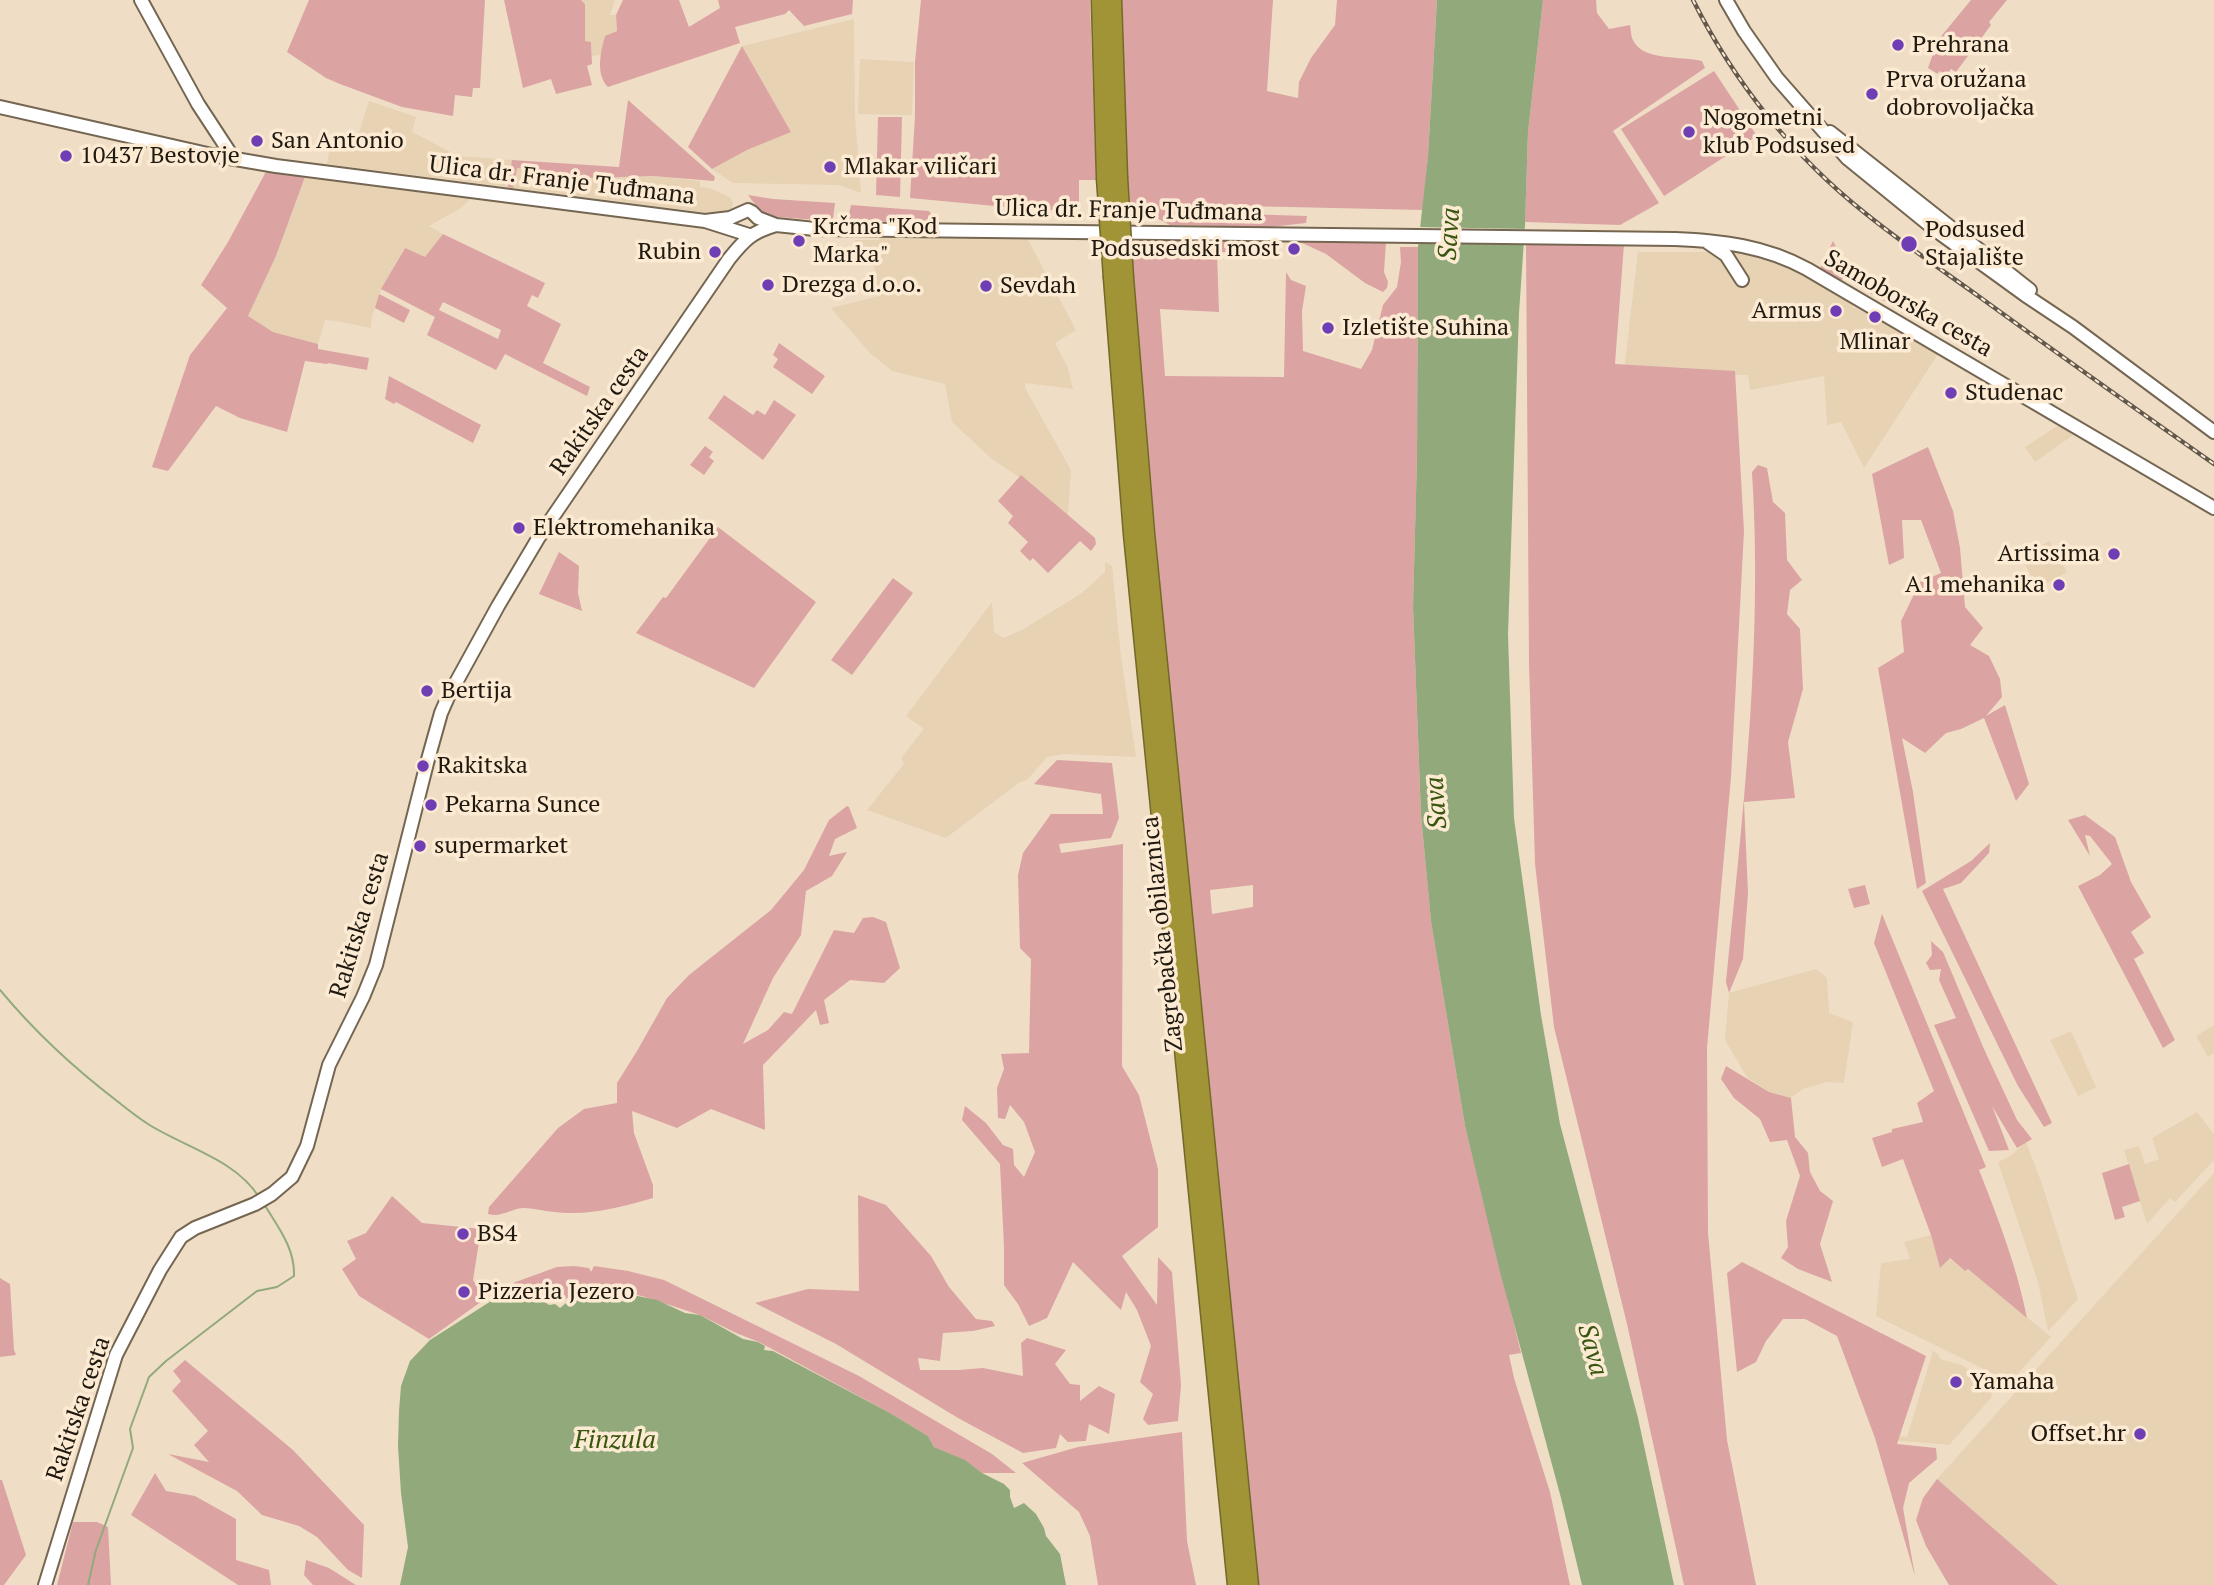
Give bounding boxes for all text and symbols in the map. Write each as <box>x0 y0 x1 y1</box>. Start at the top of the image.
place label: Prehrana <box>1912 31 2009 59</box>
marker: Prehrana <box>1890 37 1906 53</box>
place label: Prva oružana dobrovoljačka <box>1886 66 2035 122</box>
marker: Prva oružana dobrovoljačka <box>1864 86 1880 102</box>
place label: Nogometni klub Podsused <box>1703 104 1855 160</box>
marker: Nogometni klub Podsused <box>1681 124 1697 140</box>
place label: San Antonio <box>271 127 404 155</box>
marker: San Antonio <box>249 133 265 149</box>
place label: 10437 Bestovje <box>80 142 240 170</box>
marker: 10437 Bestovje <box>58 148 74 164</box>
street label: Ulica dr. Franje Tuđmana <box>427 150 697 212</box>
place label: Mlakar viličari <box>844 153 997 181</box>
marker: Mlakar viličari <box>822 159 838 175</box>
street label: Ulica dr. Franje Tuđmana <box>995 194 1263 228</box>
water label: Sava <box>1433 207 1467 261</box>
place label: Krčma "Kod Marka" <box>813 213 938 269</box>
place label: Podsused Stajalište <box>1925 216 2025 272</box>
marker: Krčma "Kod Marka" <box>791 233 807 249</box>
marker: Podsused Stajalište <box>1899 234 1919 254</box>
place label: Podsusedski most <box>1091 235 1280 263</box>
place label: Rubin <box>637 238 701 266</box>
marker: Podsusedski most <box>1286 241 1302 257</box>
marker: Rubin <box>707 244 723 260</box>
street label: Samoborska cesta <box>1819 244 1997 364</box>
place label: Drezga d.o.o. <box>782 271 922 299</box>
place label: Sevdah <box>1000 272 1076 300</box>
marker: Drezga d.o.o. <box>760 277 776 293</box>
marker: Sevdah <box>978 278 994 294</box>
place label: Armus <box>1752 297 1822 325</box>
marker: Armus <box>1828 303 1844 319</box>
marker: Mlinar <box>1867 309 1883 325</box>
place label: Izletište Suhina <box>1342 314 1509 342</box>
marker: Izletište Suhina <box>1320 320 1336 336</box>
place label: Mlinar <box>1840 328 1910 356</box>
street label: Rakitska cesta <box>545 341 655 481</box>
place label: Studenac <box>1965 379 2063 407</box>
marker: Studenac <box>1943 385 1959 401</box>
place label: Elektromehanika <box>533 514 715 542</box>
marker: Elektromehanika <box>511 520 527 536</box>
place label: Artissima <box>1997 540 2100 568</box>
marker: Artissima <box>2106 546 2122 562</box>
place label: A1 mehanika <box>1905 571 2045 599</box>
marker: A1 mehanika <box>2051 577 2067 593</box>
place label: Bertija <box>441 677 512 705</box>
marker: Bertija <box>419 683 435 699</box>
place label: Rakitska <box>437 752 528 780</box>
marker: Rakitska <box>415 758 431 774</box>
water label: Sava <box>1420 776 1454 830</box>
place label: Pekarna Sunce <box>445 791 600 819</box>
marker: Pekarna Sunce <box>423 797 439 813</box>
street label: Zagrebačka obilaznica <box>1136 815 1190 1053</box>
place label: supermarket <box>434 832 568 860</box>
marker: supermarket <box>412 838 428 854</box>
street label: Rakitska cesta <box>324 849 396 1001</box>
place label: BS4 <box>477 1220 517 1248</box>
marker: BS4 <box>455 1226 471 1242</box>
place label: Pizzeria Jezero <box>478 1278 635 1306</box>
marker: Pizzeria Jezero <box>456 1284 472 1300</box>
water label: Sava <box>1570 1320 1614 1380</box>
street label: Rakitska cesta <box>41 1333 117 1485</box>
place label: Yamaha <box>1970 1368 2055 1396</box>
marker: Yamaha <box>1948 1374 1964 1390</box>
place label: Offset.hr <box>2030 1420 2126 1448</box>
water label: Finzula <box>574 1425 656 1457</box>
marker: Offset.hr <box>2132 1426 2148 1442</box>

